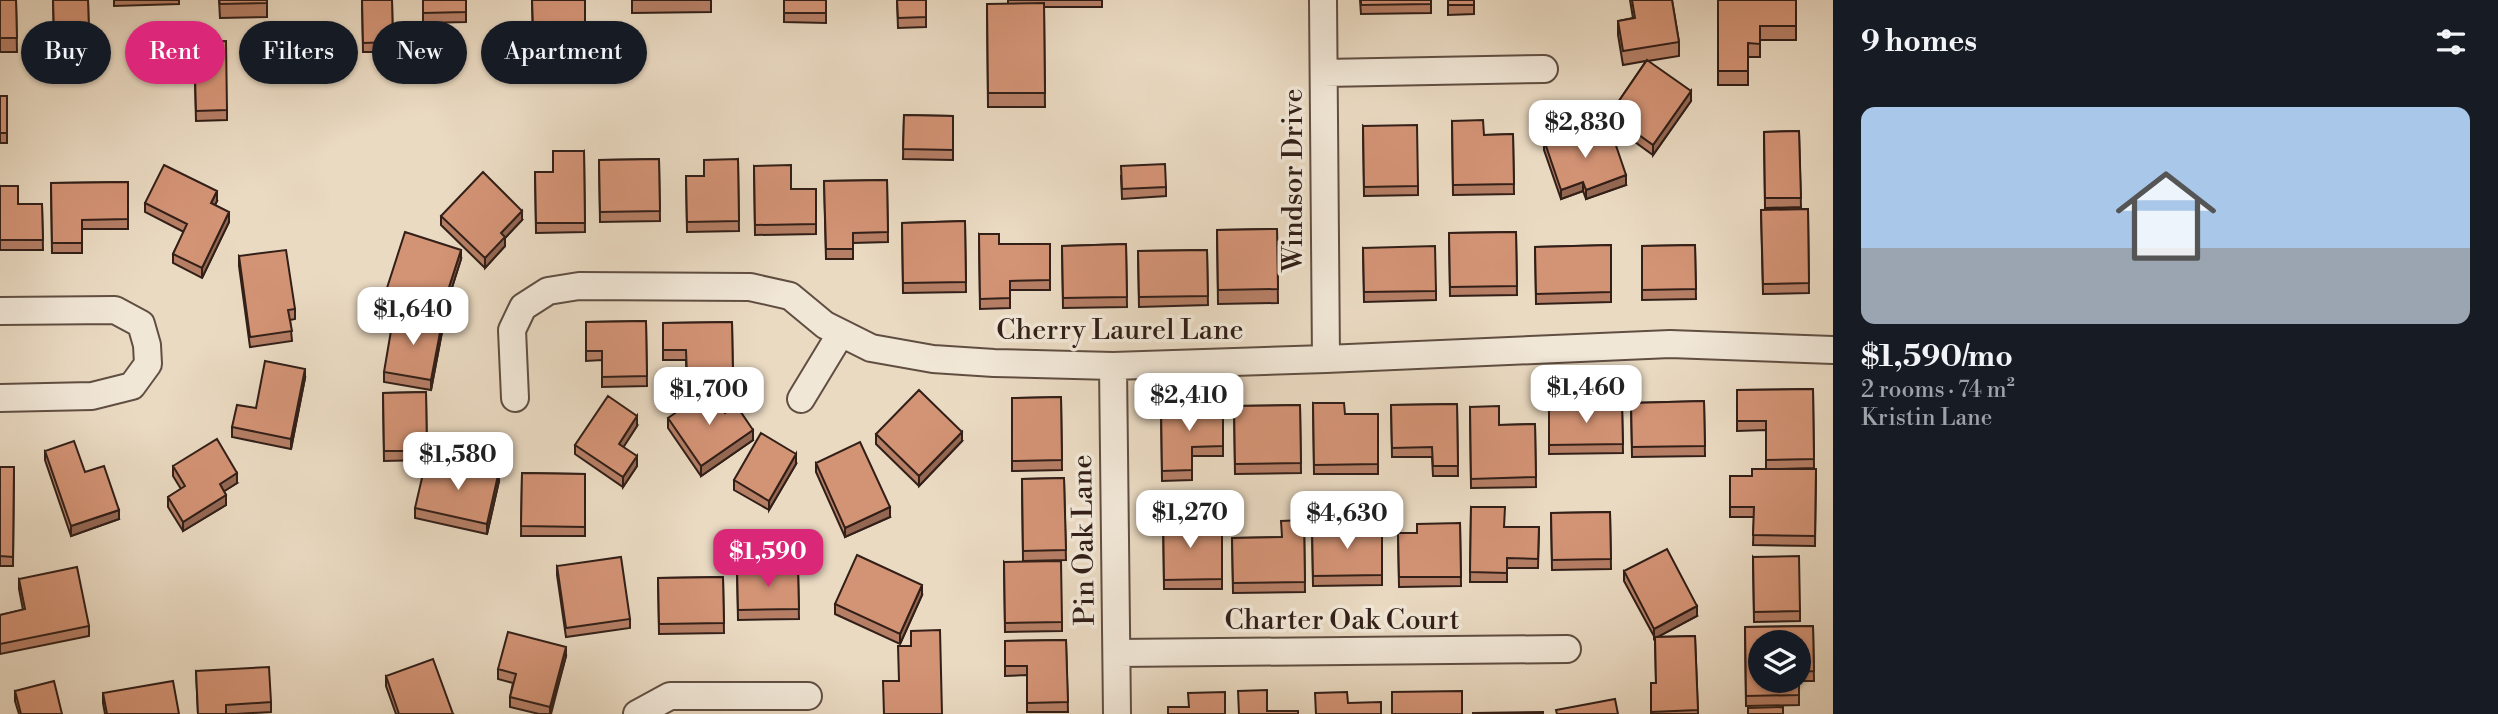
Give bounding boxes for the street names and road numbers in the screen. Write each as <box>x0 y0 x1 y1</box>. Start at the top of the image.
street label: Windsor Drive <box>1276 88 1311 273</box>
street label: Cherry Laurel Lane <box>996 313 1244 348</box>
street label: Pin Oak Lane <box>1065 454 1103 626</box>
street label: Charter Oak Court <box>1225 603 1460 638</box>

